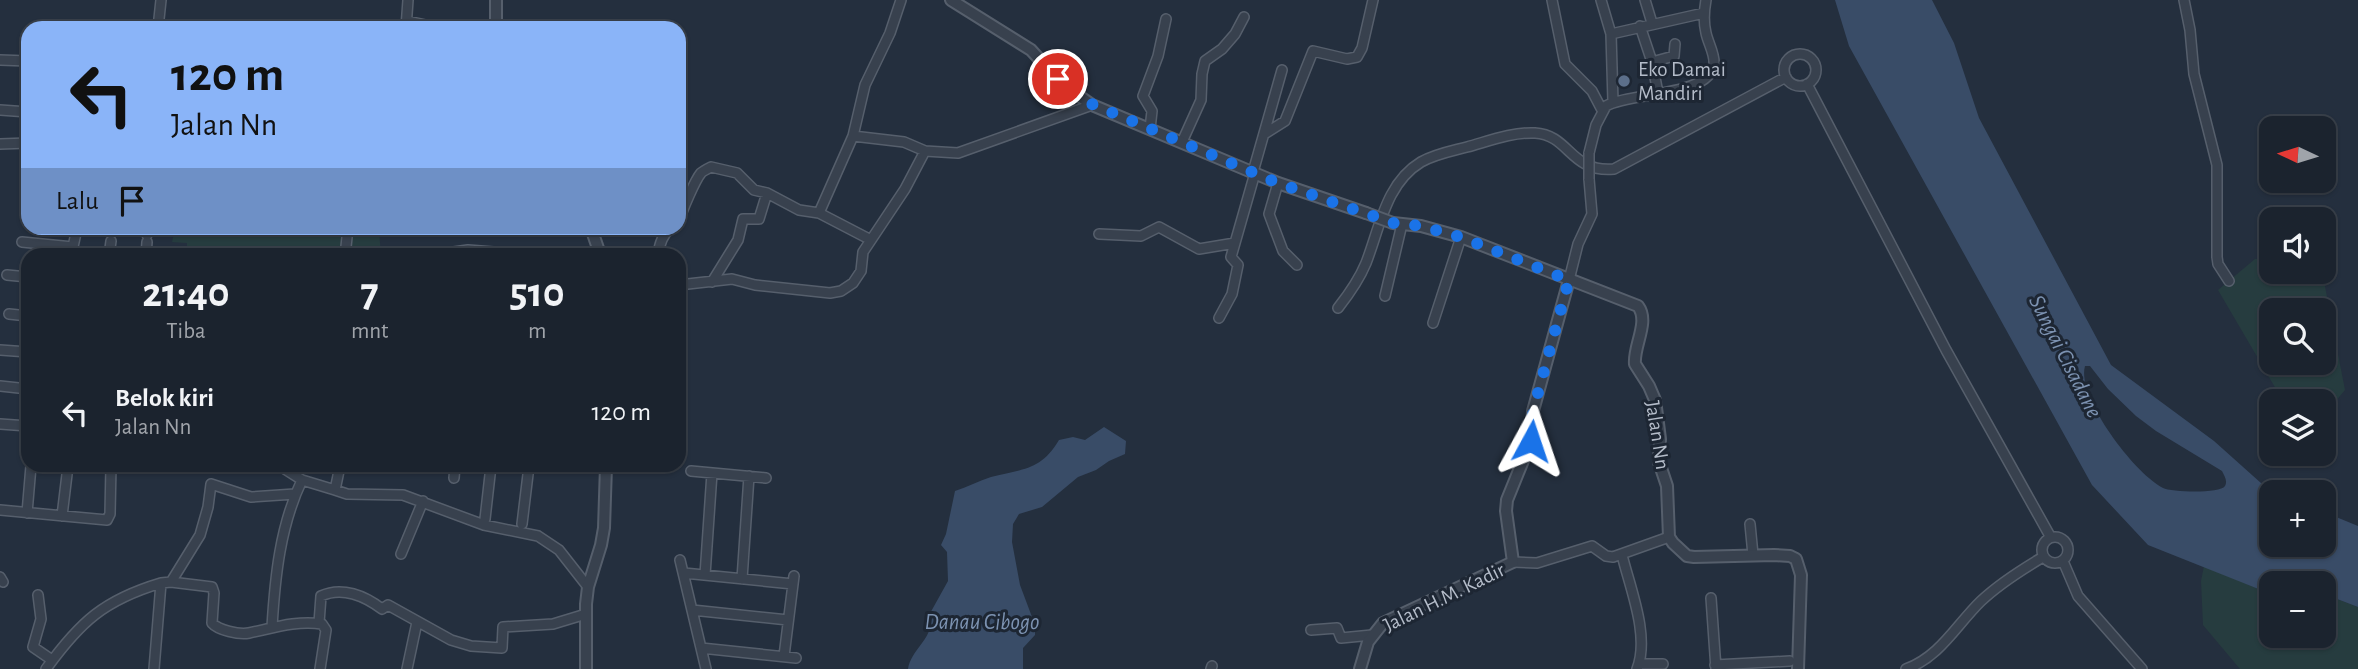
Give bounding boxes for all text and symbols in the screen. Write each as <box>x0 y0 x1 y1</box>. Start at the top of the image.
icon: left <box>56 49 147 140</box>
pin <box>1028 49 1088 109</box>
text: 120 m <box>171 51 284 100</box>
place label: Eko Damai Mandiri <box>1638 59 1726 104</box>
icon: arrive <box>1039 60 1077 98</box>
marker: Eko Damai Mandiri <box>1616 73 1632 89</box>
text: Jalan Nn <box>171 109 277 141</box>
north arrow <box>2259 116 2336 192</box>
map controls <box>2259 116 2336 648</box>
icon: arrive <box>113 182 151 220</box>
text: Lalu <box>56 188 99 214</box>
button: sound <box>2259 207 2336 284</box>
text: 21:40 <box>142 272 230 314</box>
text: 7 <box>361 272 379 314</box>
text: 510 <box>510 272 565 314</box>
water label: Sungai Cisadane <box>2024 292 2105 422</box>
button: search <box>2259 298 2336 375</box>
text: Tiba <box>166 320 206 343</box>
text: mnt <box>351 320 388 343</box>
text: m <box>528 320 546 343</box>
text: Belok kiri <box>115 385 214 411</box>
button: layers <box>2259 389 2336 466</box>
icon: left <box>56 394 94 432</box>
text: 120 m <box>591 399 651 425</box>
street label: Jalan Nn <box>1642 399 1673 471</box>
position arrow <box>1494 404 1568 478</box>
text: Jalan Nn <box>115 416 191 439</box>
button: + <box>2259 480 2336 557</box>
street label: Jalan H.M. Kadir <box>1380 559 1508 636</box>
button: − <box>2259 571 2336 648</box>
water label: Danau Cibogo <box>924 611 1040 634</box>

